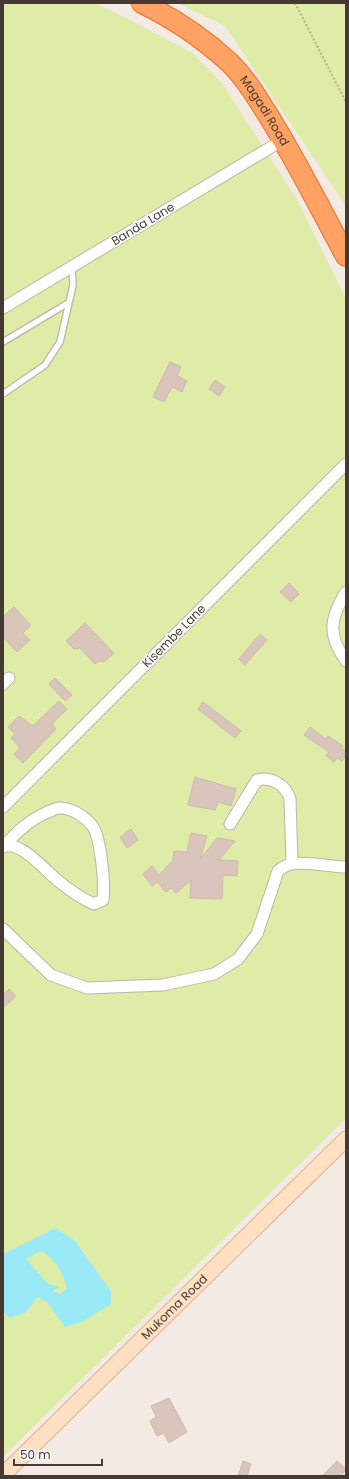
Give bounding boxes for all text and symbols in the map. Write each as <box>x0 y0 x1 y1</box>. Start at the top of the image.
street label: Magadi Road <box>236 72 294 149</box>
street label: Banda Lane <box>108 198 178 249</box>
street label: Kisembe Lane <box>138 600 209 671</box>
street label: Mukoma Road <box>137 1270 211 1343</box>
scale bar <box>14 1441 102 1467</box>
text: 50 m <box>20 1446 51 1463</box>

